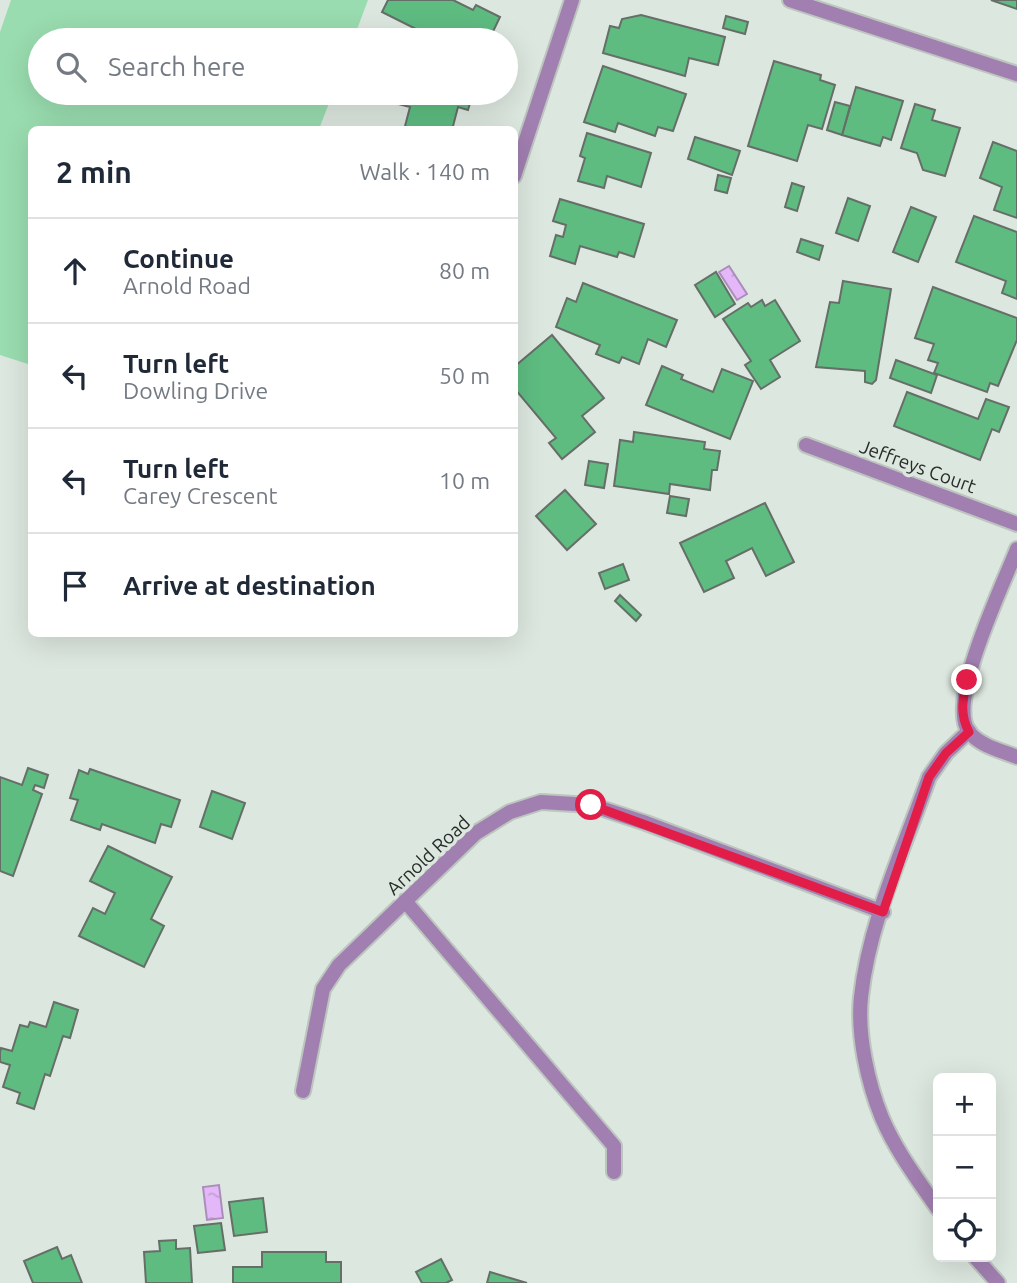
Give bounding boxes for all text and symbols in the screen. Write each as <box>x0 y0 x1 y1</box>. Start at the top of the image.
search box <box>28 28 518 105</box>
icon: search <box>52 48 90 86</box>
text: Search here <box>108 52 245 81</box>
text: 2 min <box>56 155 132 189</box>
text: Walk · 140 m <box>359 159 490 184</box>
text: Continue <box>123 244 234 273</box>
icon: ahead <box>56 252 94 290</box>
text: 80 m <box>439 258 490 283</box>
text: Arnold Road <box>123 273 251 298</box>
text: Turn left <box>123 349 229 378</box>
icon: left <box>56 357 94 395</box>
text: 50 m <box>439 363 490 388</box>
text: Dowling Drive <box>123 378 268 403</box>
street label: Jeffreys Court <box>857 435 980 497</box>
text: Turn left <box>123 454 229 483</box>
icon: left <box>56 462 94 500</box>
text: 10 m <box>439 468 490 493</box>
text: Carey Crescent <box>123 483 278 508</box>
icon: arrive <box>56 567 94 605</box>
text: Arrive at destination <box>123 571 376 600</box>
route end <box>951 664 982 695</box>
route start <box>575 789 606 820</box>
street label: Arnold Road <box>382 811 474 899</box>
map controls <box>933 1073 996 1262</box>
button: + <box>933 1073 996 1136</box>
button: − <box>933 1136 996 1199</box>
button: locate <box>933 1199 996 1262</box>

